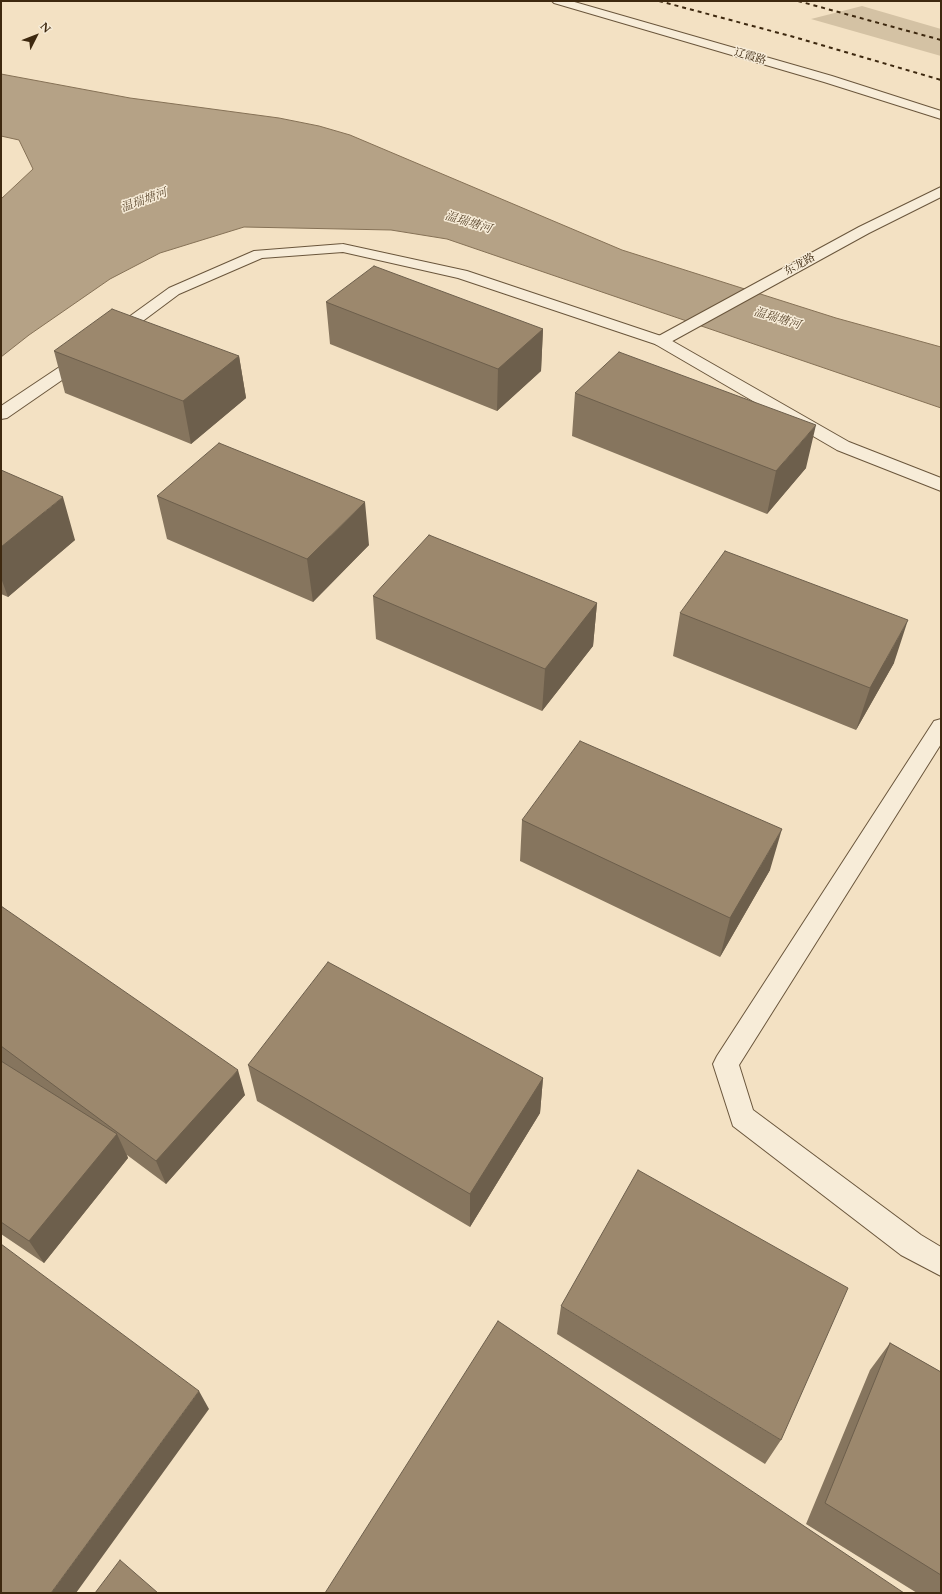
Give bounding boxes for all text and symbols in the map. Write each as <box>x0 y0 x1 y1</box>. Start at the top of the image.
north arrow <box>16 16 56 56</box>
text: N <box>37 19 54 36</box>
street label: 辽霞路 <box>732 46 768 68</box>
water label: 温瑞塘河 <box>119 186 169 216</box>
water label: 温瑞塘河 <box>443 209 493 237</box>
street label: 东龙路 <box>782 251 818 279</box>
water label: 温瑞塘河 <box>752 305 802 333</box>

